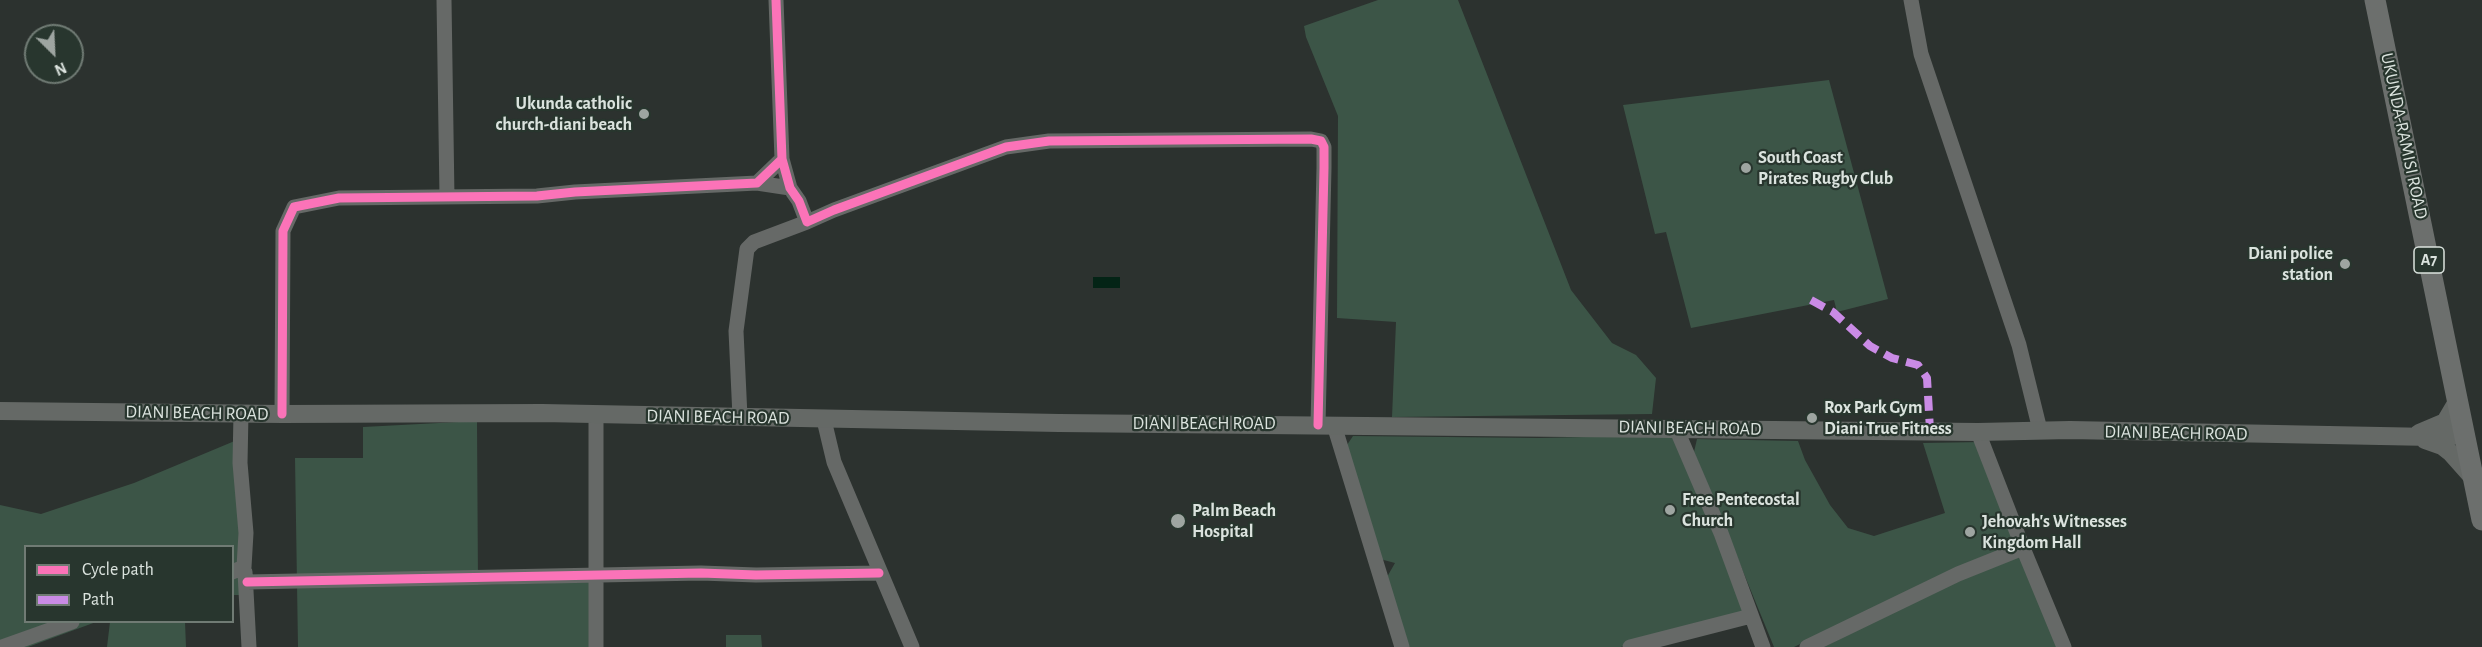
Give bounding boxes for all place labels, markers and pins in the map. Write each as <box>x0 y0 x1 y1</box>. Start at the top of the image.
place label: Ukunda catholic church-diani beach <box>495 93 632 136</box>
marker: Ukunda catholic church-diani beach <box>637 107 651 121</box>
place label: South Coast Pirates Rugby Club <box>1758 147 1893 190</box>
marker: South Coast Pirates Rugby Club <box>1739 161 1753 175</box>
place label: Diani police station <box>2248 243 2333 286</box>
marker: Diani police station <box>2338 257 2352 271</box>
place label: Rox Park Gym Diani True Fitness <box>1824 397 1952 440</box>
marker: Rox Park Gym Diani True Fitness <box>1805 411 1819 425</box>
place label: Free Pentecostal Church <box>1682 489 1800 532</box>
place label: Palm Beach Hospital <box>1192 500 1276 542</box>
marker: Free Pentecostal Church <box>1663 503 1677 517</box>
place label: Jehovah's Witnesses Kingdom Hall <box>1982 511 2127 554</box>
marker: Palm Beach Hospital <box>1169 512 1187 530</box>
marker: Jehovah's Witnesses Kingdom Hall <box>1963 525 1977 539</box>

